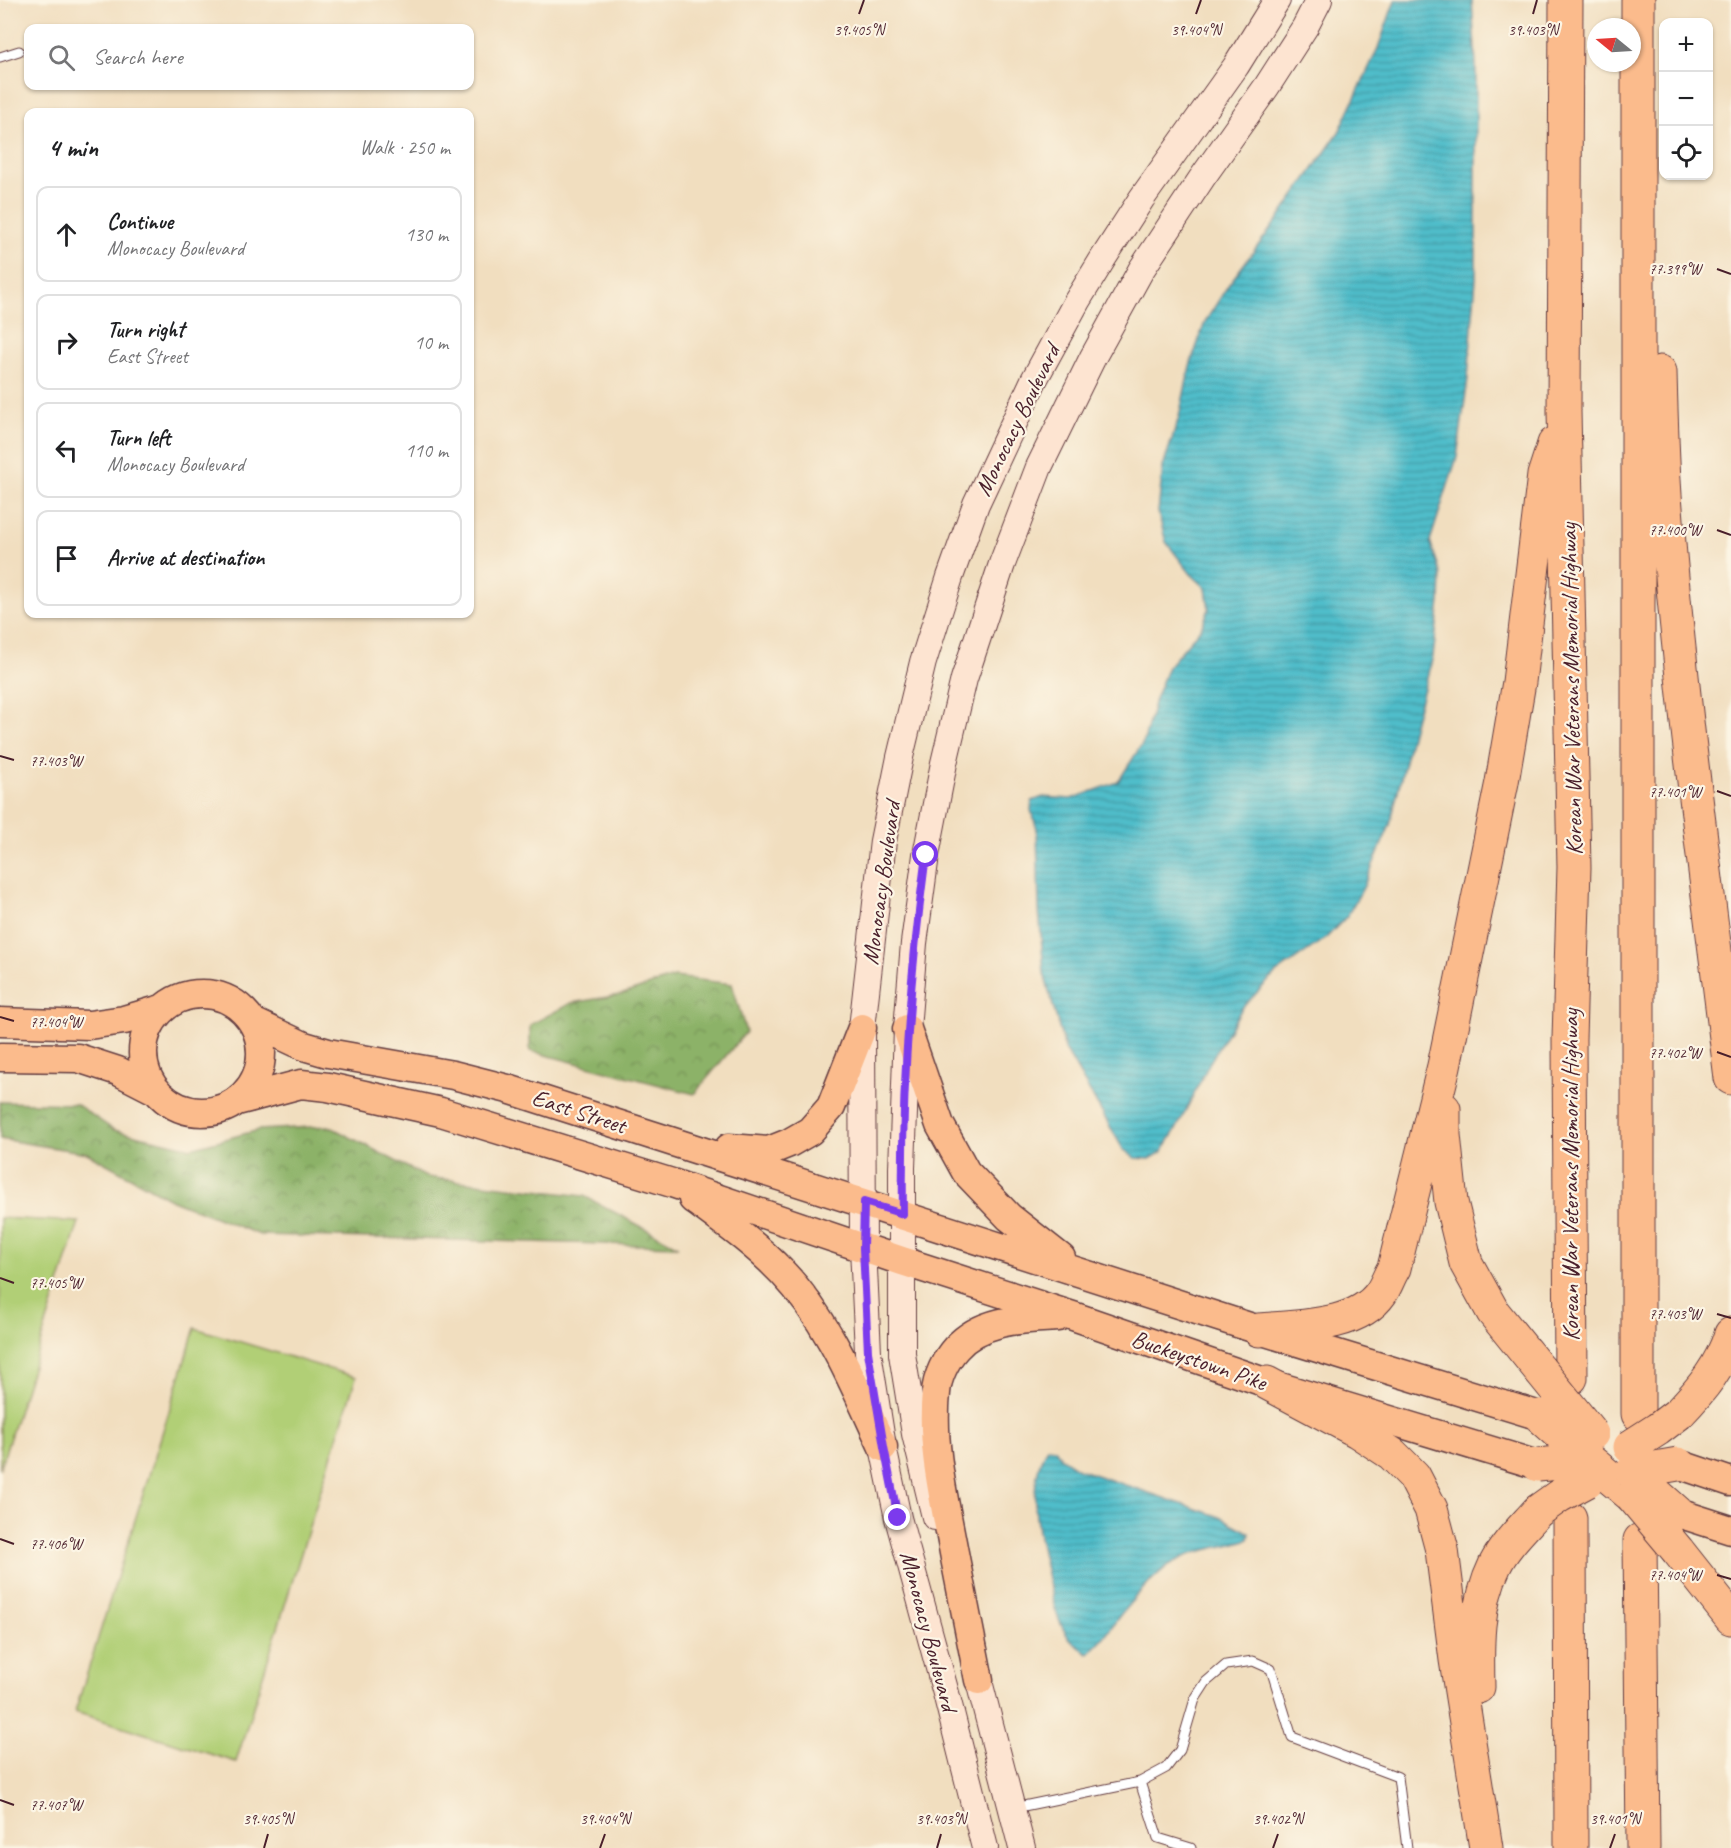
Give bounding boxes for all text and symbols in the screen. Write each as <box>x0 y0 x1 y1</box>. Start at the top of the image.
north arrow <box>1587 18 1641 72</box>
map controls <box>1659 18 1713 180</box>
button: + <box>1659 18 1713 72</box>
text: 39.405°N <box>834 21 887 40</box>
text: 39.404°N <box>1171 21 1224 40</box>
text: 39.403°N <box>1508 21 1561 40</box>
search box <box>24 24 474 90</box>
icon: search <box>45 41 78 74</box>
text: Search here <box>93 43 183 71</box>
button: − <box>1659 72 1713 126</box>
button: locate <box>1659 126 1713 180</box>
text: 4 min <box>48 131 98 164</box>
text: Walk · 250 m <box>360 135 450 160</box>
text: Continue <box>107 208 173 236</box>
icon: ahead <box>50 218 83 251</box>
text: 130 m <box>405 222 448 247</box>
text: Monocacy Boulevard <box>107 236 244 261</box>
text: 77.399°W <box>1649 260 1704 279</box>
text: Turn right <box>107 316 184 344</box>
icon: right <box>50 326 83 359</box>
text: 10 m <box>414 330 448 355</box>
street label: Monocacy Boulevard <box>967 336 1068 500</box>
text: East Street <box>107 344 188 369</box>
text: Turn left <box>107 424 171 452</box>
icon: left <box>50 434 83 467</box>
text: 110 m <box>405 438 448 463</box>
text: Monocacy Boulevard <box>107 452 244 477</box>
street label: Korean War Veterans Memorial Highway <box>1553 521 1589 855</box>
text: 77.400°W <box>1649 521 1704 540</box>
icon: arrive <box>50 542 83 575</box>
text: Arrive at destination <box>107 544 264 572</box>
text: 77.403°W <box>30 752 85 771</box>
text: 77.401°W <box>1649 783 1704 802</box>
street label: Monocacy Boulevard <box>855 796 908 967</box>
route start <box>912 841 938 867</box>
street label: Korean War Veterans Memorial Highway <box>1555 1007 1585 1341</box>
text: 77.404°W <box>30 1013 85 1032</box>
text: 77.402°W <box>1649 1044 1704 1063</box>
street label: East Street <box>528 1082 632 1141</box>
text: 77.405°W <box>30 1274 85 1293</box>
text: 77.403°W <box>1649 1305 1704 1324</box>
street label: Buckeystown Pike <box>1128 1323 1272 1398</box>
route end <box>884 1504 910 1530</box>
text: 77.406°W <box>30 1535 85 1554</box>
street label: Monocacy Boulevard <box>893 1548 966 1718</box>
text: 77.404°W <box>1649 1566 1704 1585</box>
text: 77.407°W <box>30 1796 85 1815</box>
text: 39.405°N <box>243 1810 296 1829</box>
text: 39.404°N <box>580 1810 633 1829</box>
text: 39.403°N <box>916 1810 969 1829</box>
text: 39.402°N <box>1253 1810 1306 1829</box>
text: 39.401°N <box>1590 1810 1643 1829</box>

